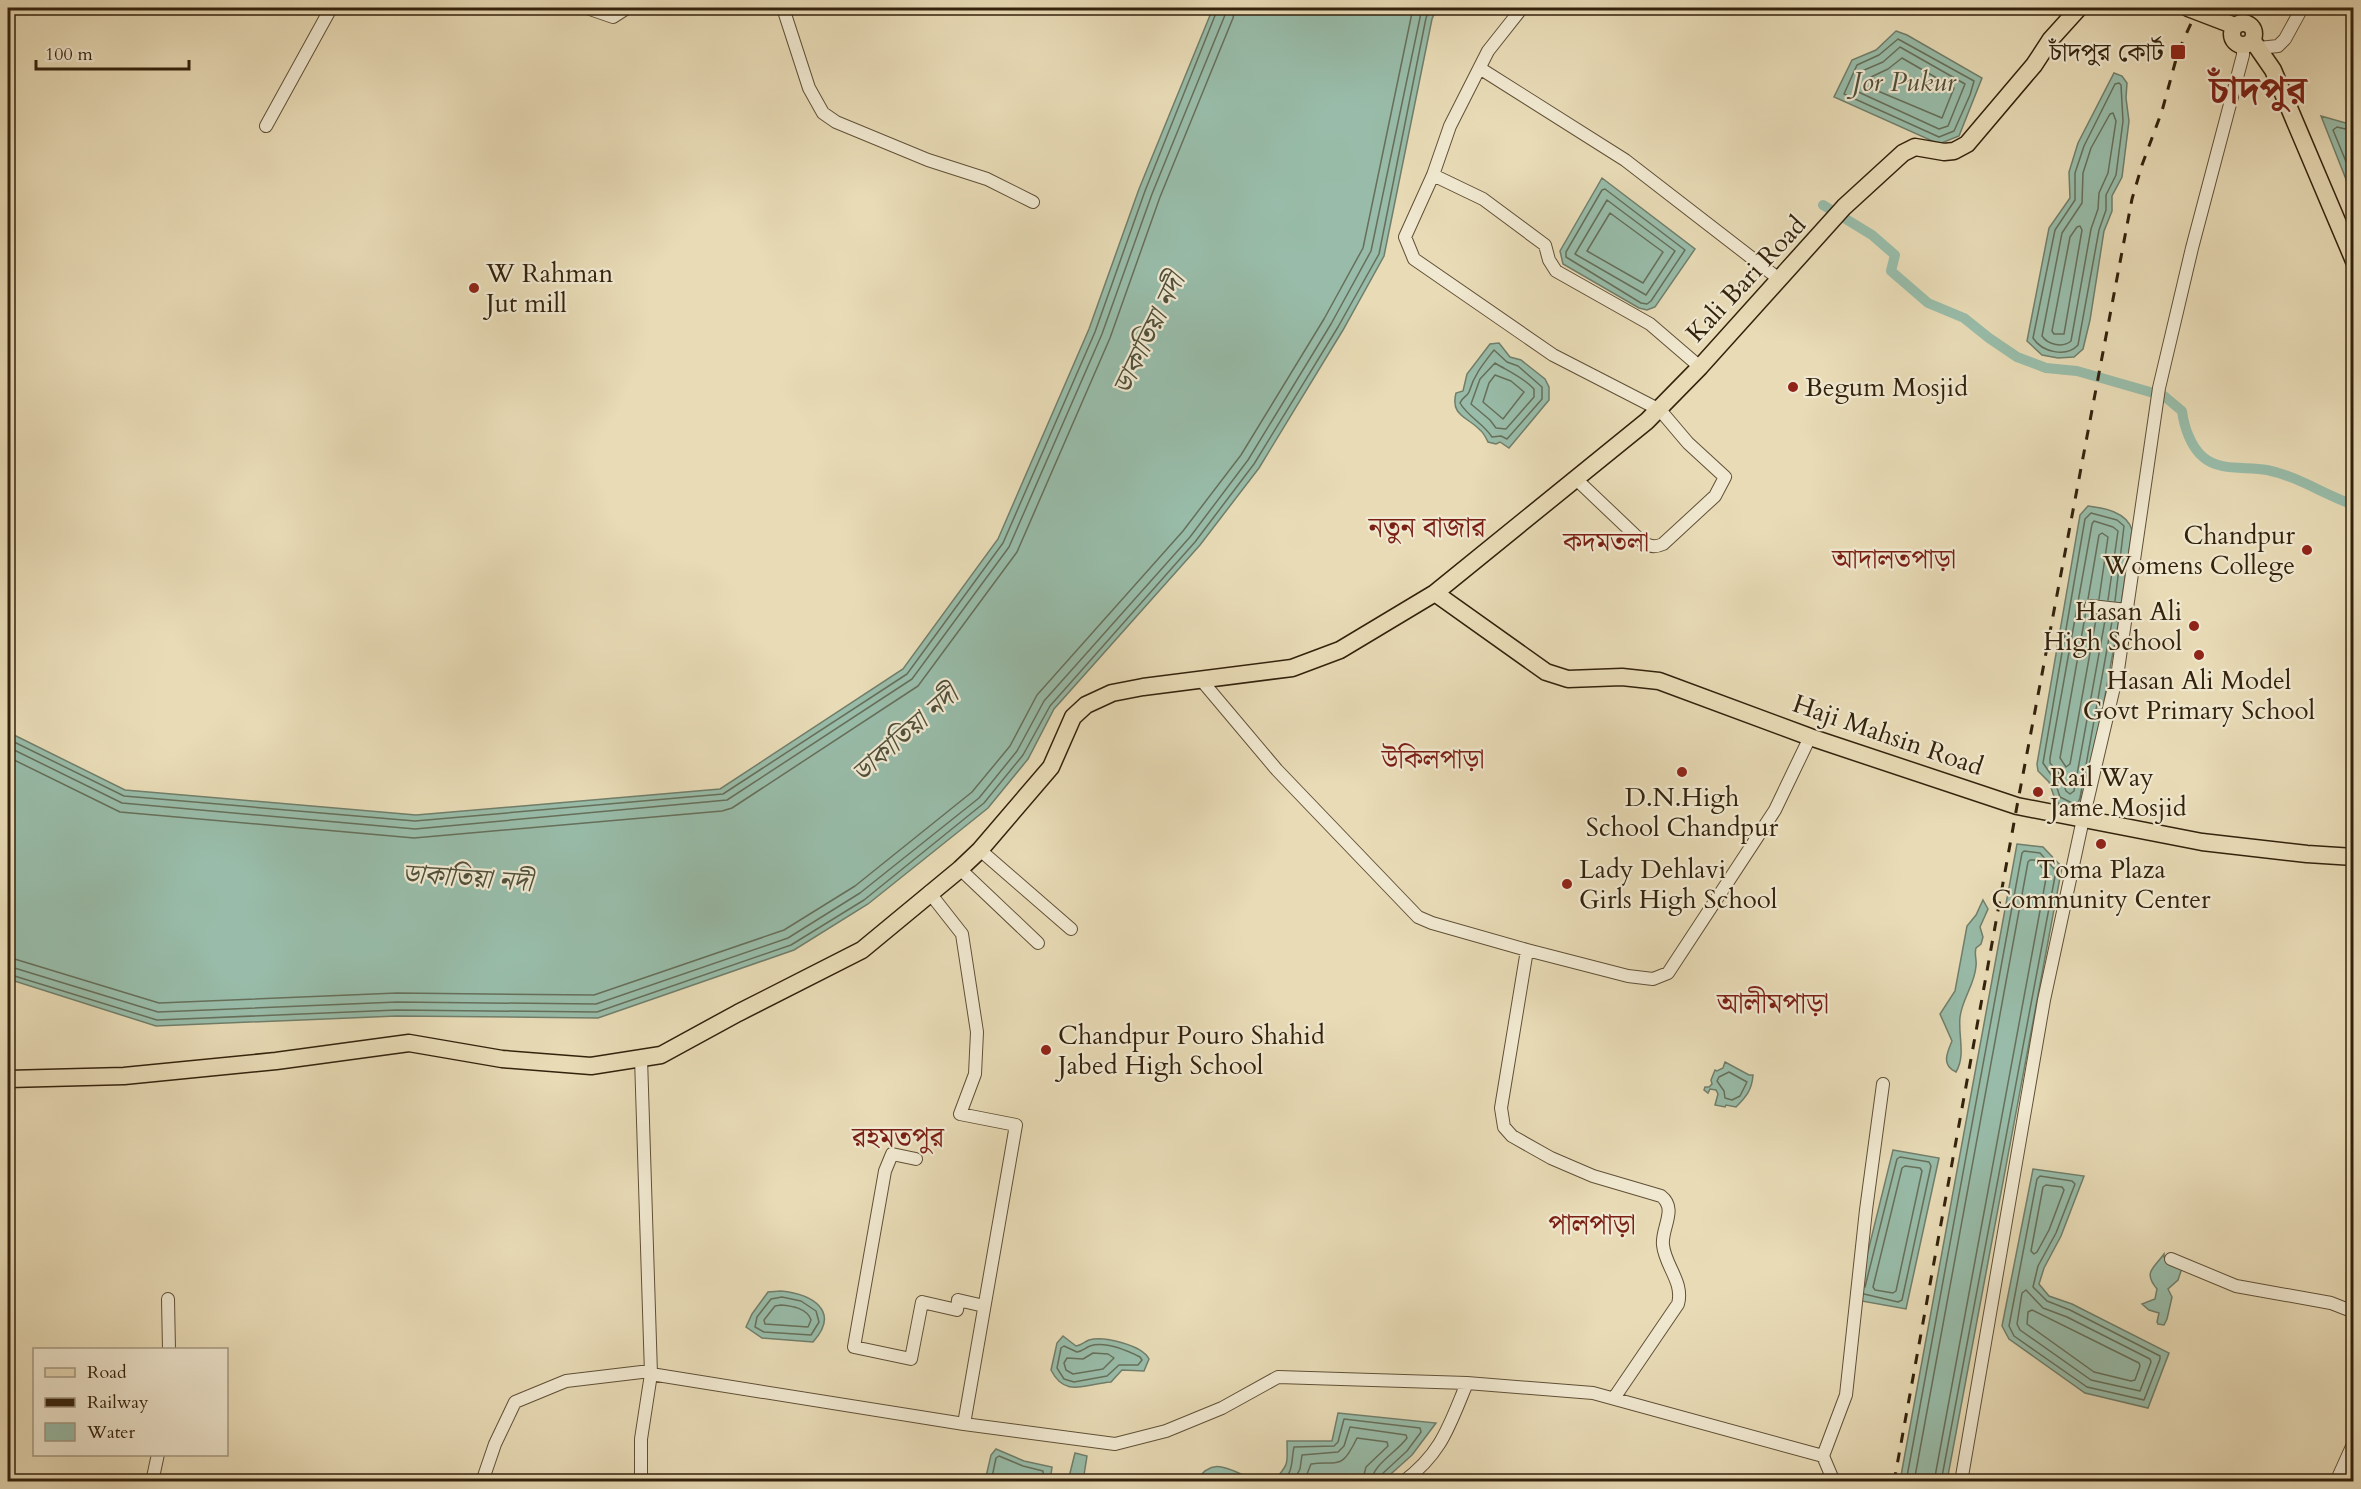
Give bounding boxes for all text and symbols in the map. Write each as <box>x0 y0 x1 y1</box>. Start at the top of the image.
scale bar <box>36 33 189 71</box>
place label: চাঁদপুর কোর্ট <box>2048 35 2165 70</box>
text: 100 m <box>45 42 93 67</box>
marker: চাঁদপুর কোর্ট <box>2169 43 2187 61</box>
water label: Jor Pukur <box>1846 64 1957 101</box>
district label: চাঁদপুর <box>2207 65 2309 117</box>
street label: Kali Bari Road <box>1678 208 1814 350</box>
place label: W Rahman Jut mill <box>482 256 613 321</box>
water label: ডাকাতিয়া নদী <box>1104 264 1196 401</box>
marker: W Rahman Jut mill <box>467 281 481 295</box>
place label: Begum Mosjid <box>1805 370 1968 405</box>
marker: Begum Mosjid <box>1786 380 1800 394</box>
district label: নতুন বাজার <box>1367 509 1487 547</box>
place label: Chandpur Womens College <box>2102 518 2296 583</box>
district label: কদমতলা <box>1562 524 1649 561</box>
district label: আদালতপাড়া <box>1831 541 1956 578</box>
marker: Chandpur Womens College <box>2300 543 2314 557</box>
place label: Hasan Ali High School <box>2043 594 2182 659</box>
marker: Hasan Ali High School <box>2187 619 2201 633</box>
marker: Hasan Ali Model Govt Primary School <box>2192 648 2206 662</box>
place label: Hasan Ali Model Govt Primary School <box>2083 663 2316 728</box>
water label: ডাকাতিয়া নদী <box>844 675 969 791</box>
street label: Haji Mahsin Road <box>1788 686 1988 784</box>
district label: উকিলপাড়া <box>1381 741 1484 778</box>
place label: Rail Way Jame Mosjid <box>2046 760 2187 825</box>
marker: D.N.High School Chandpur <box>1675 765 1689 779</box>
place label: D.N.High School Chandpur <box>1586 780 1779 845</box>
marker: Rail Way Jame Mosjid <box>2031 785 2045 799</box>
marker: Toma Plaza Community Center <box>2094 837 2108 851</box>
place label: Lady Dehlavi Girls High School <box>1579 852 1778 917</box>
place label: Toma Plaza Community Center <box>1991 852 2211 917</box>
water label: ডাকাতিয়া নদী <box>401 855 537 901</box>
marker: Lady Dehlavi Girls High School <box>1560 877 1574 891</box>
district label: আলীমপাড়া <box>1716 985 1829 1023</box>
place label: Chandpur Pouro Shahid Jabed High School <box>1054 1018 1325 1083</box>
marker: Chandpur Pouro Shahid Jabed High School <box>1039 1043 1053 1057</box>
district label: রহমতপুর <box>851 1119 946 1157</box>
district label: পালপাড়া <box>1548 1206 1636 1244</box>
legend <box>33 1348 228 1456</box>
text: Road <box>87 1360 127 1385</box>
text: Railway <box>87 1390 149 1415</box>
text: Water <box>86 1420 136 1445</box>

